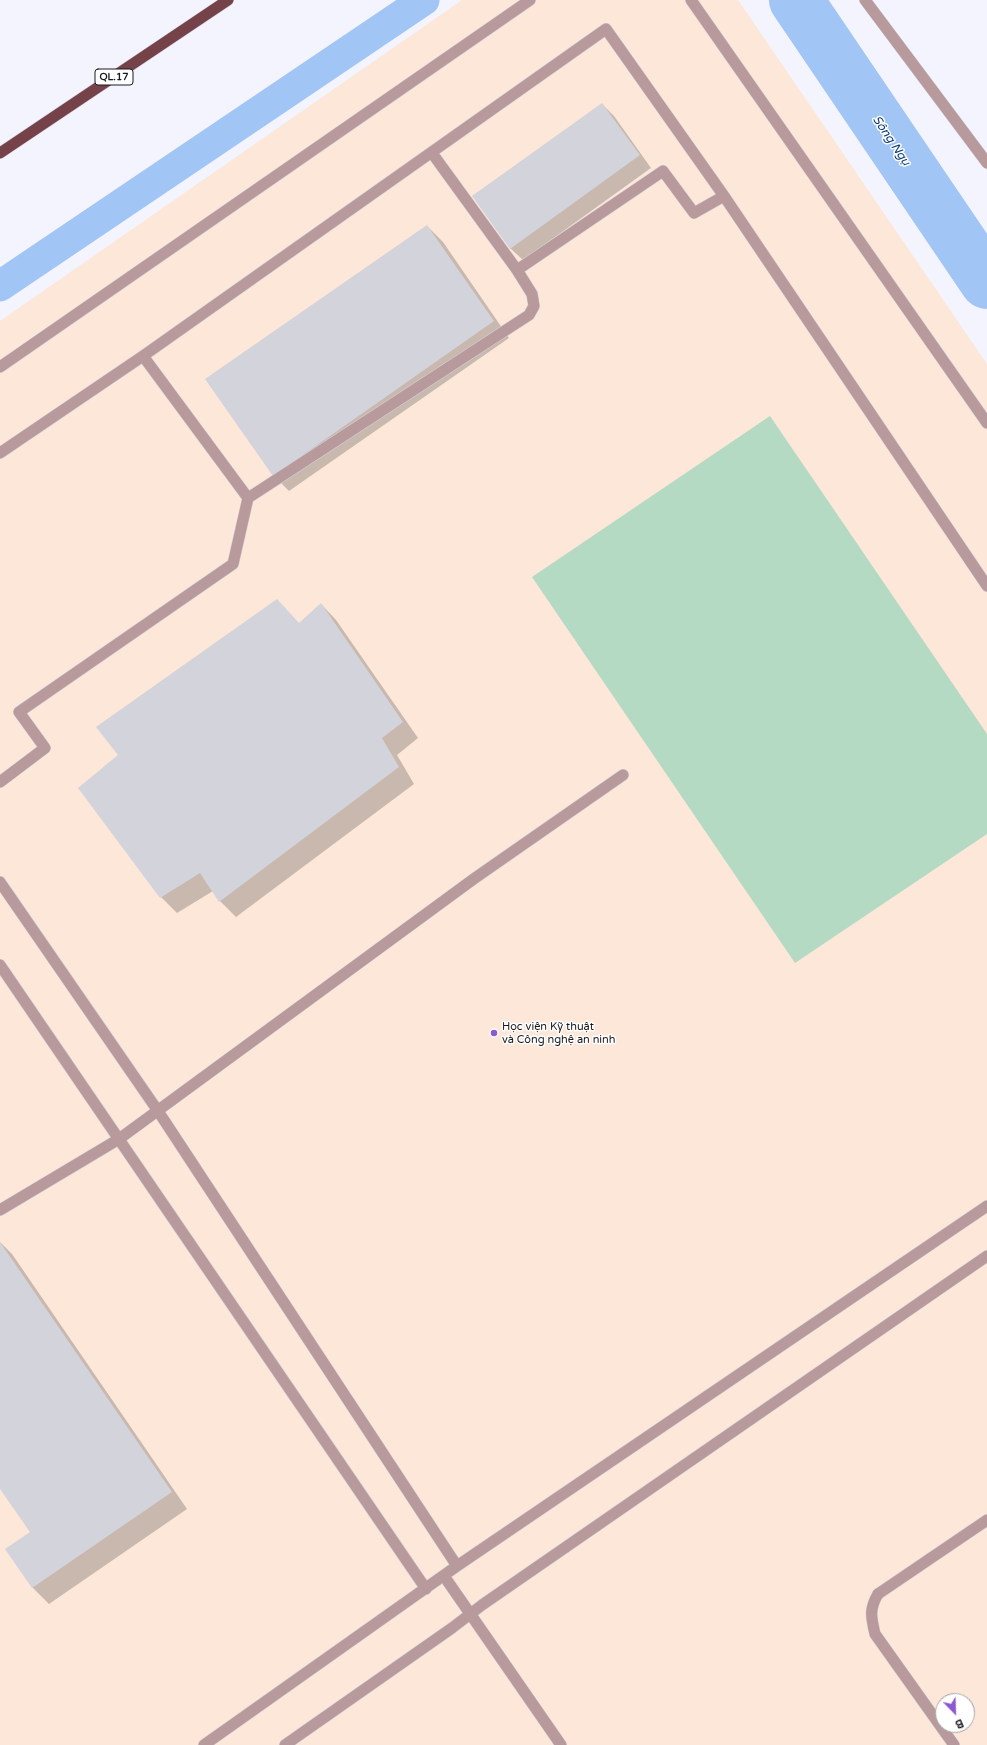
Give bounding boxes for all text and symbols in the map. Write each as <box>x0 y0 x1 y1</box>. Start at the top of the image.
road number: QL.17 <box>95 69 133 85</box>
water label: Sông Ngụ <box>869 113 913 169</box>
place label: Học viện Kỹ thuật và Công nghệ an ninh <box>502 1020 615 1046</box>
marker: Học viện Kỹ thuật và Công nghệ an ninh <box>489 1028 499 1038</box>
north arrow <box>935 1693 975 1733</box>
text: B <box>953 1716 966 1731</box>

